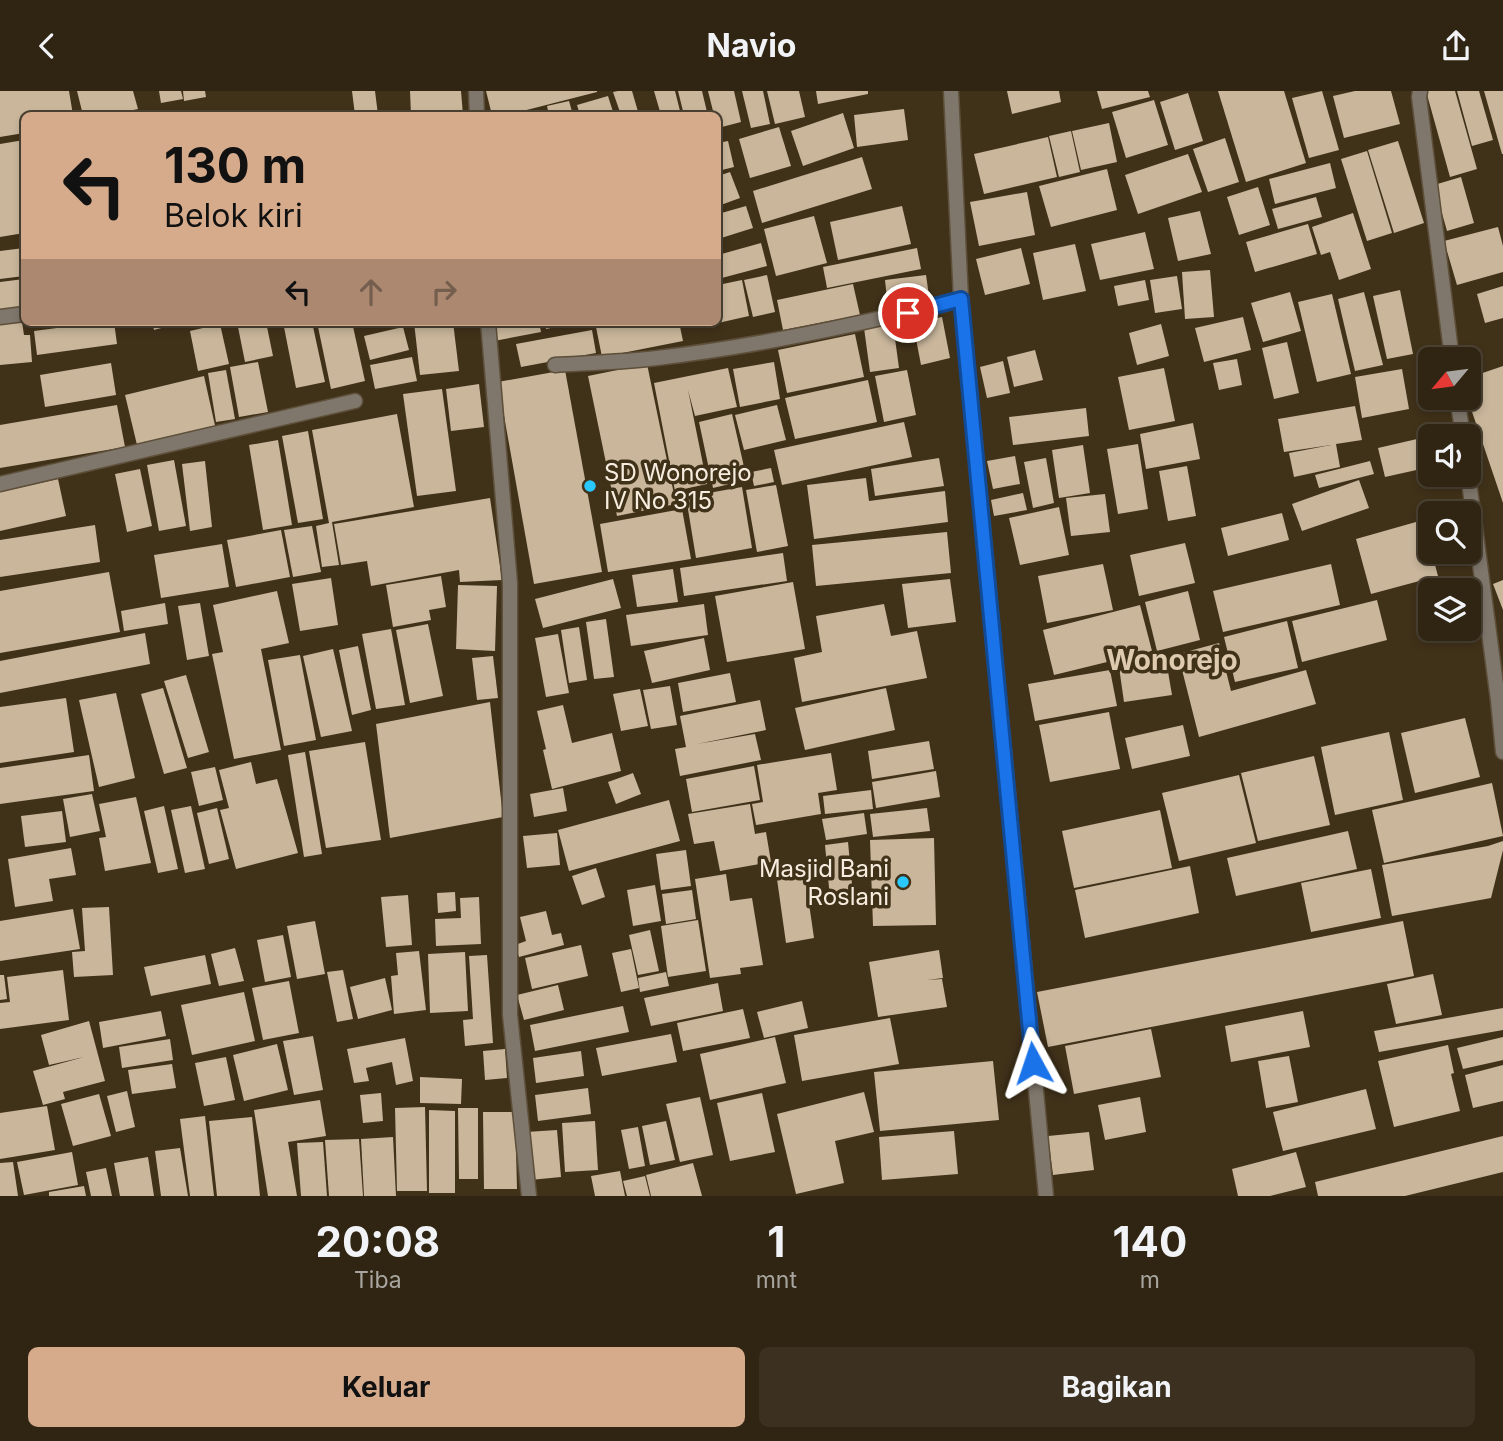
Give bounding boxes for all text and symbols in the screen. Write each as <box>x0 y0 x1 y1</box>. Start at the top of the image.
text: Navio <box>707 26 796 65</box>
icon: back <box>28 27 66 65</box>
icon: share <box>1437 27 1475 65</box>
text: 130 m <box>164 136 306 195</box>
icon: left <box>49 140 140 231</box>
text: Belok kiri <box>164 196 303 235</box>
icon: left <box>279 273 317 311</box>
icon: ahead <box>352 273 390 311</box>
icon: right <box>425 273 463 311</box>
pin <box>878 283 938 343</box>
icon: arrive <box>889 294 927 332</box>
north arrow <box>1418 347 1480 409</box>
map controls <box>1418 347 1481 641</box>
button: sound <box>1418 424 1481 487</box>
place label: SD Wonorejo IV No 315 <box>604 458 752 515</box>
marker: SD Wonorejo IV No 315 <box>582 478 598 494</box>
button: search <box>1418 501 1481 564</box>
button: layers <box>1418 578 1481 641</box>
district label: Wonorejo <box>1106 643 1238 677</box>
place label: Masjid Bani Roslani <box>759 854 889 911</box>
marker: Masjid Bani Roslani <box>895 874 911 890</box>
position arrow <box>996 1026 1070 1100</box>
text: 20:08 <box>316 1216 440 1267</box>
text: 1 <box>767 1216 785 1267</box>
text: 140 <box>1113 1216 1187 1267</box>
text: Tiba <box>354 1266 402 1294</box>
text: mnt <box>756 1266 797 1294</box>
text: m <box>1140 1266 1160 1294</box>
button: Keluar <box>28 1347 745 1427</box>
button: Bagikan <box>759 1347 1475 1427</box>

